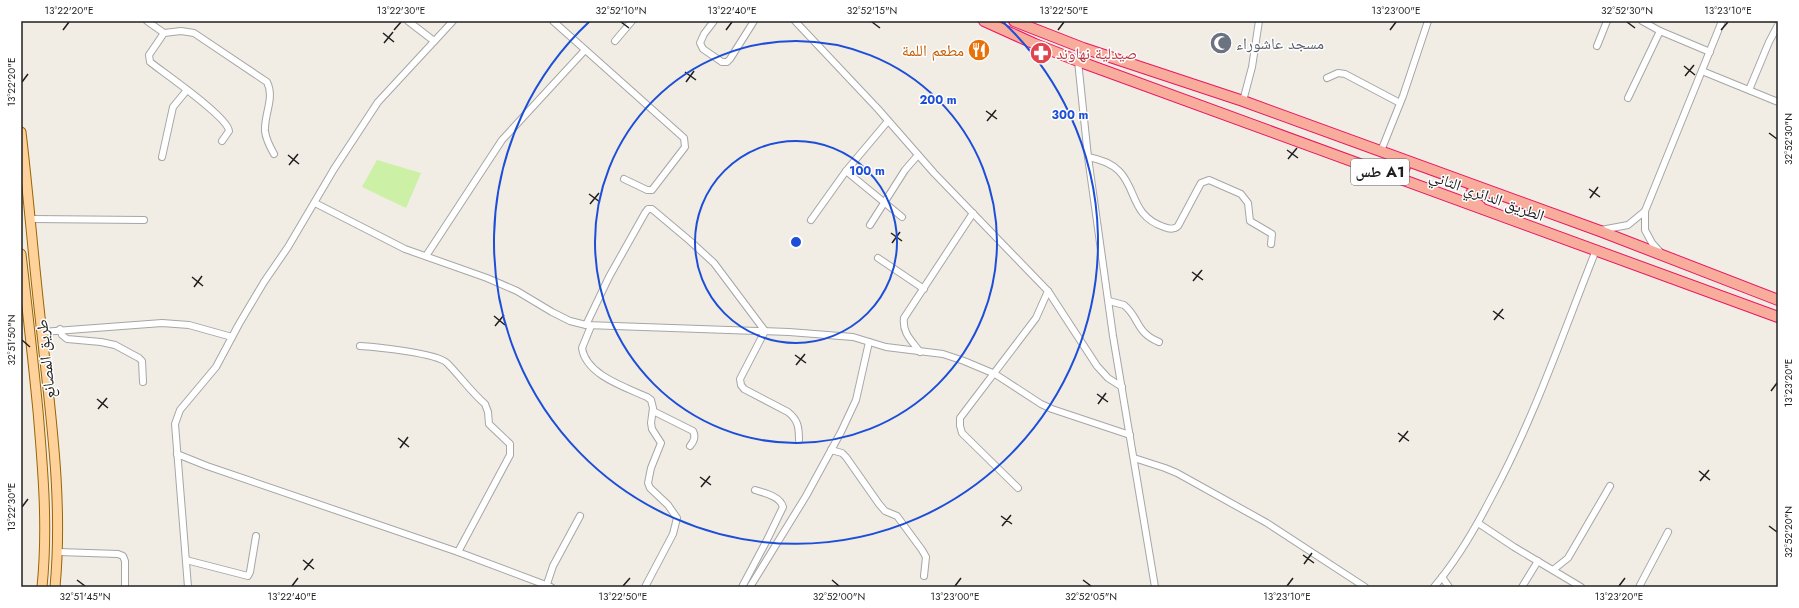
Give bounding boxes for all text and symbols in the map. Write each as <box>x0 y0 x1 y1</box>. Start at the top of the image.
text: 13°22'20"E <box>45 3 93 18</box>
text: 13°22'30"E <box>377 3 425 18</box>
text: 32°52'10"N <box>595 3 647 18</box>
text: 13°22'40"E <box>708 3 756 18</box>
text: 32°52'15"N <box>847 3 897 18</box>
text: 13°22'50"E <box>1040 3 1088 18</box>
text: 13°23'00"E <box>1372 3 1420 18</box>
text: 32°52'30"N <box>1601 3 1653 18</box>
text: 13°23'10"E <box>1704 3 1752 18</box>
mosque icon: مسجد عاشوراء <box>1208 30 1234 56</box>
place label: مسجد عاشوراء <box>1236 32 1324 55</box>
restaurant icon: مطعم اللمة <box>966 37 992 63</box>
place label: مطعم اللمة <box>902 39 964 62</box>
pharmacy icon: صيدلية نهاوند <box>1028 40 1054 66</box>
place label: صيدلية نهاوند <box>1056 42 1137 65</box>
text: 13°22'20"E <box>4 58 19 106</box>
text: 200 m <box>919 91 957 109</box>
text: 300 m <box>1052 106 1089 124</box>
text: 32°52'30"N <box>1781 113 1796 165</box>
road number: طس A1 <box>1351 159 1409 185</box>
text: 100 m <box>849 162 885 180</box>
street label: الطريق الدائري الثاني <box>1426 164 1548 228</box>
centre of rings <box>789 235 803 249</box>
text: 32°51'50"N <box>4 315 19 365</box>
street label: طريق المصانع <box>30 318 61 400</box>
text: 13°23'20"E <box>1781 359 1796 407</box>
text: 13°22'30"E <box>4 483 19 531</box>
text: 32°52'20"N <box>1781 506 1796 558</box>
text: 32°51'45"N <box>60 589 110 604</box>
text: 13°22'40"E <box>268 589 316 604</box>
text: 13°22'50"E <box>599 589 647 604</box>
text: 32°52'00"N <box>813 589 865 604</box>
text: 13°23'00"E <box>931 589 979 604</box>
text: 32°52'05"N <box>1065 589 1117 604</box>
text: 13°23'10"E <box>1263 589 1311 604</box>
text: 13°23'20"E <box>1595 589 1643 604</box>

